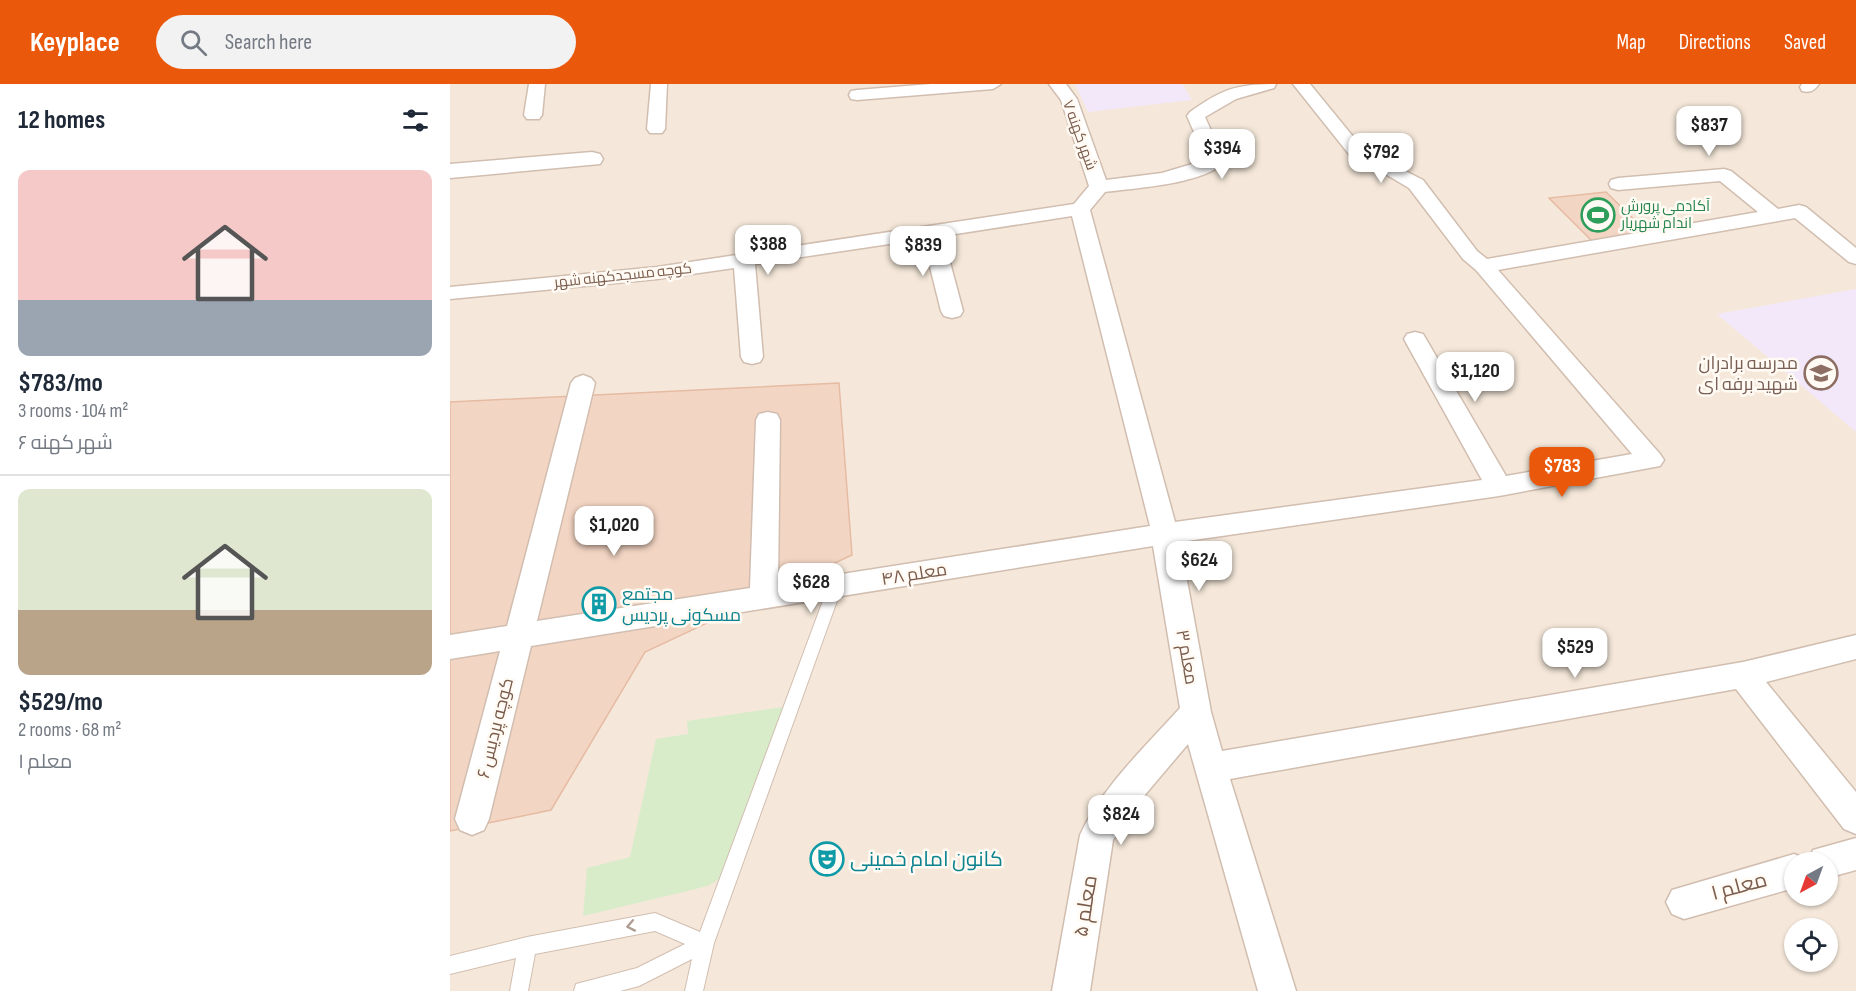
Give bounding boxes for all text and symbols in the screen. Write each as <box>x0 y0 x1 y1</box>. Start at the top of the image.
search box <box>156 15 576 69</box>
text: Keyplace <box>30 26 120 59</box>
icon: search <box>177 26 210 59</box>
text: Search here <box>225 29 312 56</box>
text: Map <box>1616 30 1646 55</box>
text: Directions <box>1679 30 1751 55</box>
text: Saved <box>1784 30 1826 55</box>
street label: شهر کهنه ۷ <box>1058 97 1101 173</box>
icon: filters <box>399 104 432 137</box>
text: 12 homes <box>18 105 105 136</box>
pin: $837 <box>1673 106 1745 157</box>
text: $837 <box>1690 113 1728 137</box>
pin: $394 <box>1186 129 1258 180</box>
pin: $792 <box>1345 133 1417 184</box>
text: $394 <box>1203 136 1241 160</box>
text: $792 <box>1362 140 1400 164</box>
sports icon: آکادمی پرورش اندام شهریار <box>1580 197 1616 233</box>
place label: آکادمی پرورش اندام شهریار <box>1620 197 1710 233</box>
icon: home <box>171 209 279 317</box>
pin: $388 <box>732 225 804 276</box>
pin: $839 <box>887 226 959 277</box>
text: $388 <box>749 232 787 256</box>
text: $839 <box>904 233 942 257</box>
street label: کوچه مسجدکهنه شهر <box>552 259 693 292</box>
pin: $1,120 <box>1426 352 1524 403</box>
place label: مدرسه برادران شهید برفه ای <box>1698 353 1798 395</box>
school or university icon: مدرسه برادران شهید برفه ای <box>1803 355 1839 391</box>
text: $1,120 <box>1450 359 1500 383</box>
text: $783/mo <box>18 368 103 399</box>
text: 3 rooms · 104 m² <box>18 399 128 423</box>
text: شهر کهنه ۶ <box>18 431 113 455</box>
pin: $783 <box>1526 447 1598 498</box>
text: $783 <box>1543 454 1581 478</box>
pin: $1,020 <box>565 506 663 557</box>
text: $1,020 <box>589 513 639 537</box>
icon: home <box>171 528 279 636</box>
pin: $624 <box>1163 541 1235 592</box>
text: $624 <box>1180 548 1218 572</box>
street label: معلم ۴۸ <box>880 559 949 591</box>
pin: $628 <box>775 563 847 614</box>
text: $628 <box>792 570 830 594</box>
place label: مجتمع مسکونی پردیس <box>622 584 741 627</box>
building icon: مجتمع مسکونی پردیس <box>581 586 617 622</box>
street label: معلم ۳ <box>1170 628 1202 686</box>
pin: $529 <box>1539 628 1611 679</box>
text: $529 <box>1556 635 1594 659</box>
street label: کوچه پردیس ۶ <box>473 676 519 781</box>
text: $529/mo <box>18 687 103 718</box>
text: 2 rooms · 68 m² <box>18 718 122 742</box>
text: معلم ۱ <box>18 750 72 774</box>
pin: $824 <box>1085 795 1157 846</box>
text: $824 <box>1102 802 1140 826</box>
theatre icon: کانون امام خمینی <box>809 841 845 877</box>
place label: کانون امام خمینی <box>850 847 1003 873</box>
north arrow <box>1784 852 1838 906</box>
map controls <box>1784 852 1838 972</box>
street label: معلم ۱ <box>1708 867 1770 907</box>
street label: معلم ۵ <box>1068 874 1104 939</box>
button: locate <box>1784 918 1838 972</box>
one-way arrow <box>626 919 636 932</box>

